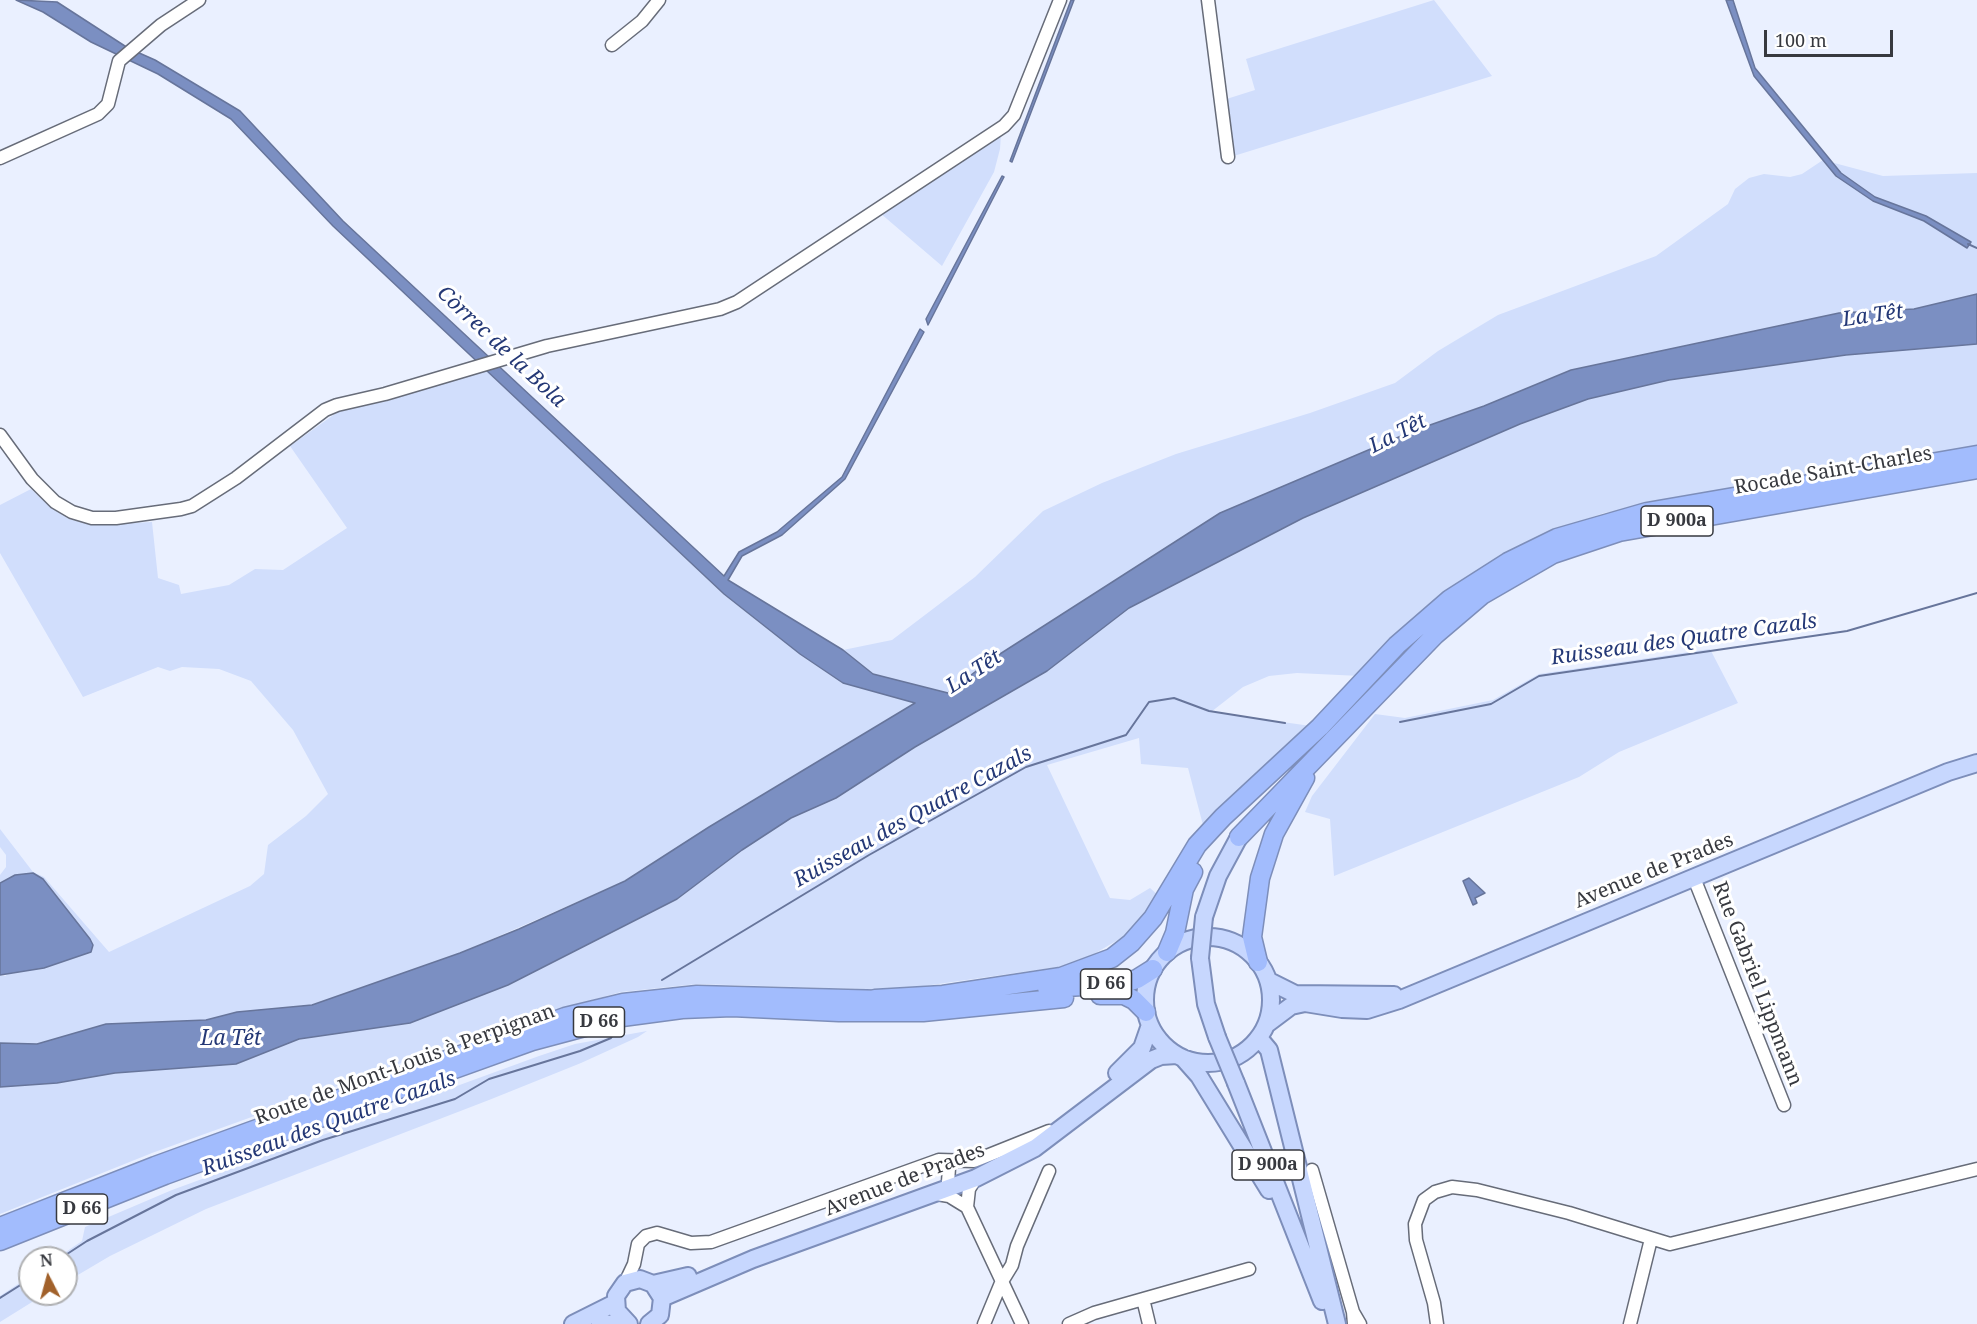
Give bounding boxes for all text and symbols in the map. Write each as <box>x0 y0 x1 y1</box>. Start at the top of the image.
scale bar <box>1767 18 1896 56</box>
text: 100 m <box>1775 28 1827 52</box>
water label: Còrrec de la Bola <box>431 281 571 413</box>
water label: La Têt <box>1841 299 1905 333</box>
water label: La Têt <box>1365 409 1431 459</box>
street label: Rocade Saint-Charles <box>1732 442 1934 500</box>
road number: D 900a <box>1641 506 1713 536</box>
water label: Ruisseau des Quatre Cazals <box>1549 609 1819 671</box>
water label: La Têt <box>942 645 1006 699</box>
water label: Ruisseau des Quatre Cazals <box>790 741 1036 893</box>
street label: Avenue de Prades <box>1571 828 1737 914</box>
street label: Rue Gabriel Lippmann <box>1707 878 1807 1090</box>
road number: D 66 <box>1080 969 1132 999</box>
street label: Route de Mont-Louis à Perpignan <box>252 999 558 1131</box>
road number: D 66 <box>574 1007 624 1037</box>
water label: La Têt <box>200 1026 262 1052</box>
water label: Ruisseau des Quatre Cazals <box>199 1066 459 1182</box>
street label: Avenue de Prades <box>822 1138 988 1222</box>
road number: D 900a <box>1232 1150 1304 1180</box>
road number: D 66 <box>56 1194 107 1224</box>
north arrow <box>18 1246 78 1306</box>
text: N <box>39 1248 54 1272</box>

